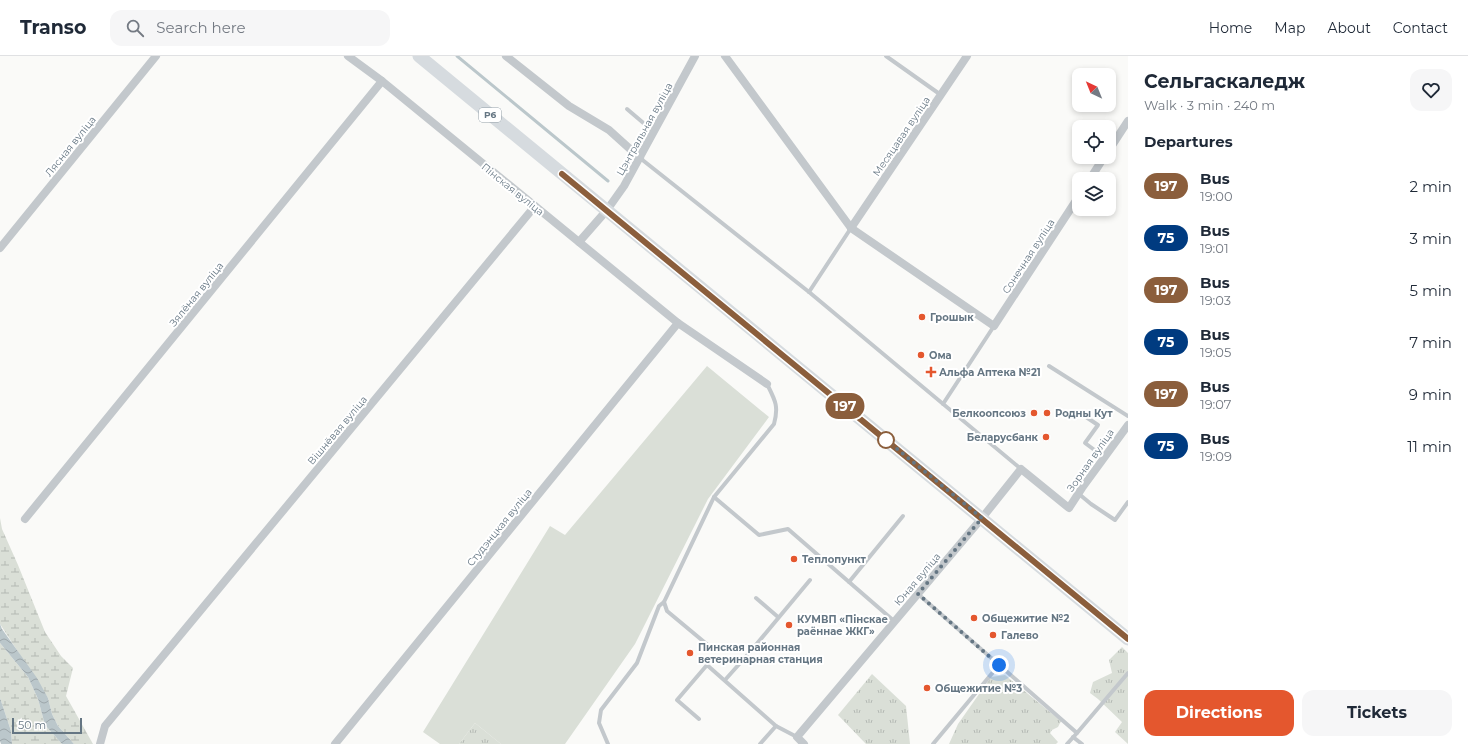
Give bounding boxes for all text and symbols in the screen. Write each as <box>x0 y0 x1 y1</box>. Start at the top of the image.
search box <box>110 10 390 46</box>
text: Transo <box>20 16 86 39</box>
icon: search <box>124 17 146 39</box>
text: Search here <box>156 18 246 37</box>
text: Home <box>1209 19 1252 37</box>
text: Map <box>1274 19 1305 37</box>
text: About <box>1327 19 1371 37</box>
text: Contact <box>1393 19 1448 37</box>
north arrow <box>1072 68 1116 112</box>
map controls <box>1072 68 1116 216</box>
button: heart <box>1410 69 1452 111</box>
text: Сельгаскаледж <box>1144 70 1305 93</box>
street label: Цэнтральная вуліца <box>613 80 675 178</box>
street label: Месяцавая вуліца <box>870 94 933 179</box>
text: Walk · 3 min · 240 m <box>1144 97 1275 113</box>
road number: Р6 <box>479 108 501 122</box>
street label: Лясная вуліца <box>42 113 99 179</box>
button: locate <box>1072 120 1116 164</box>
text: Departures <box>1144 132 1233 151</box>
street label: Пінская вуліца <box>479 160 547 219</box>
text: Bus <box>1200 169 1230 188</box>
button: layers <box>1072 172 1116 216</box>
text: 197 <box>1154 177 1178 195</box>
text: 2 min <box>1409 177 1452 196</box>
text: 19:00 <box>1200 188 1233 204</box>
street label: Сонечная вуліца <box>999 216 1057 296</box>
text: Bus <box>1200 221 1230 240</box>
text: 75 <box>1158 229 1174 247</box>
text: 3 min <box>1410 229 1452 248</box>
text: 19:01 <box>1200 240 1229 256</box>
street label: Зялёная вуліца <box>166 259 226 329</box>
text: Bus <box>1200 273 1230 292</box>
text: 197 <box>1154 281 1178 299</box>
text: 5 min <box>1409 281 1452 300</box>
text: 19:03 <box>1200 292 1231 308</box>
place label: Грошык <box>930 311 974 324</box>
marker: Грошык <box>917 312 927 322</box>
text: Bus <box>1200 325 1230 344</box>
text: 75 <box>1158 333 1174 351</box>
text: 7 min <box>1409 333 1452 352</box>
text: 19:05 <box>1200 344 1231 360</box>
place label: Ома <box>929 349 952 362</box>
marker: Ома <box>916 350 926 360</box>
place label: Альфа Аптека №21 <box>939 366 1041 379</box>
marker: Альфа Аптека №21 <box>926 367 936 377</box>
text: Bus <box>1200 377 1230 396</box>
text: 197 <box>1154 385 1178 403</box>
text: 9 min <box>1409 385 1452 404</box>
street label: Вішнёвая вуліца <box>305 393 370 468</box>
line badge: 197 <box>822 393 868 419</box>
text: 19:07 <box>1200 396 1232 412</box>
text: 197 <box>833 397 857 415</box>
place label: Белкоопсоюз <box>952 407 1026 420</box>
place label: Родны Кут <box>1055 407 1113 420</box>
marker: Белкоопсоюз <box>1029 408 1039 418</box>
marker: Родны Кут <box>1042 408 1052 418</box>
street label: Зорная вуліца <box>1064 426 1117 494</box>
text: Bus <box>1200 429 1230 448</box>
unlabelled marker <box>877 431 895 449</box>
place label: Беларусбанк <box>967 431 1039 444</box>
marker: Беларусбанк <box>1041 432 1051 442</box>
text: 75 <box>1158 437 1174 455</box>
text: 11 min <box>1407 437 1452 456</box>
text: 19:09 <box>1200 448 1232 464</box>
street label: Студэнцкая вуліца <box>464 486 535 569</box>
street label: Юная вуліца <box>891 550 943 609</box>
place label: Теплопункт <box>802 553 867 566</box>
marker: Теплопункт <box>789 554 799 564</box>
place label: Общежитие №2 <box>982 612 1069 625</box>
place label: КУМВП «Пінскае раённае ЖКГ» <box>797 613 888 638</box>
marker: Общежитие №2 <box>969 613 979 623</box>
marker: КУМВП «Пінскае раённае ЖКГ» <box>784 620 794 630</box>
place label: Галево <box>1001 629 1039 642</box>
marker: Галево <box>988 630 998 640</box>
place label: Пинская районная ветеринарная станция <box>698 641 823 666</box>
marker: Пинская районная ветеринарная станция <box>685 648 695 658</box>
your location <box>989 655 1009 675</box>
place label: Общежитие №3 <box>935 682 1022 695</box>
marker: Общежитие №3 <box>922 683 932 693</box>
button: Directions <box>1144 690 1294 736</box>
button: Tickets <box>1302 690 1452 736</box>
scale bar <box>12 716 82 735</box>
text: 50 m <box>18 718 46 732</box>

